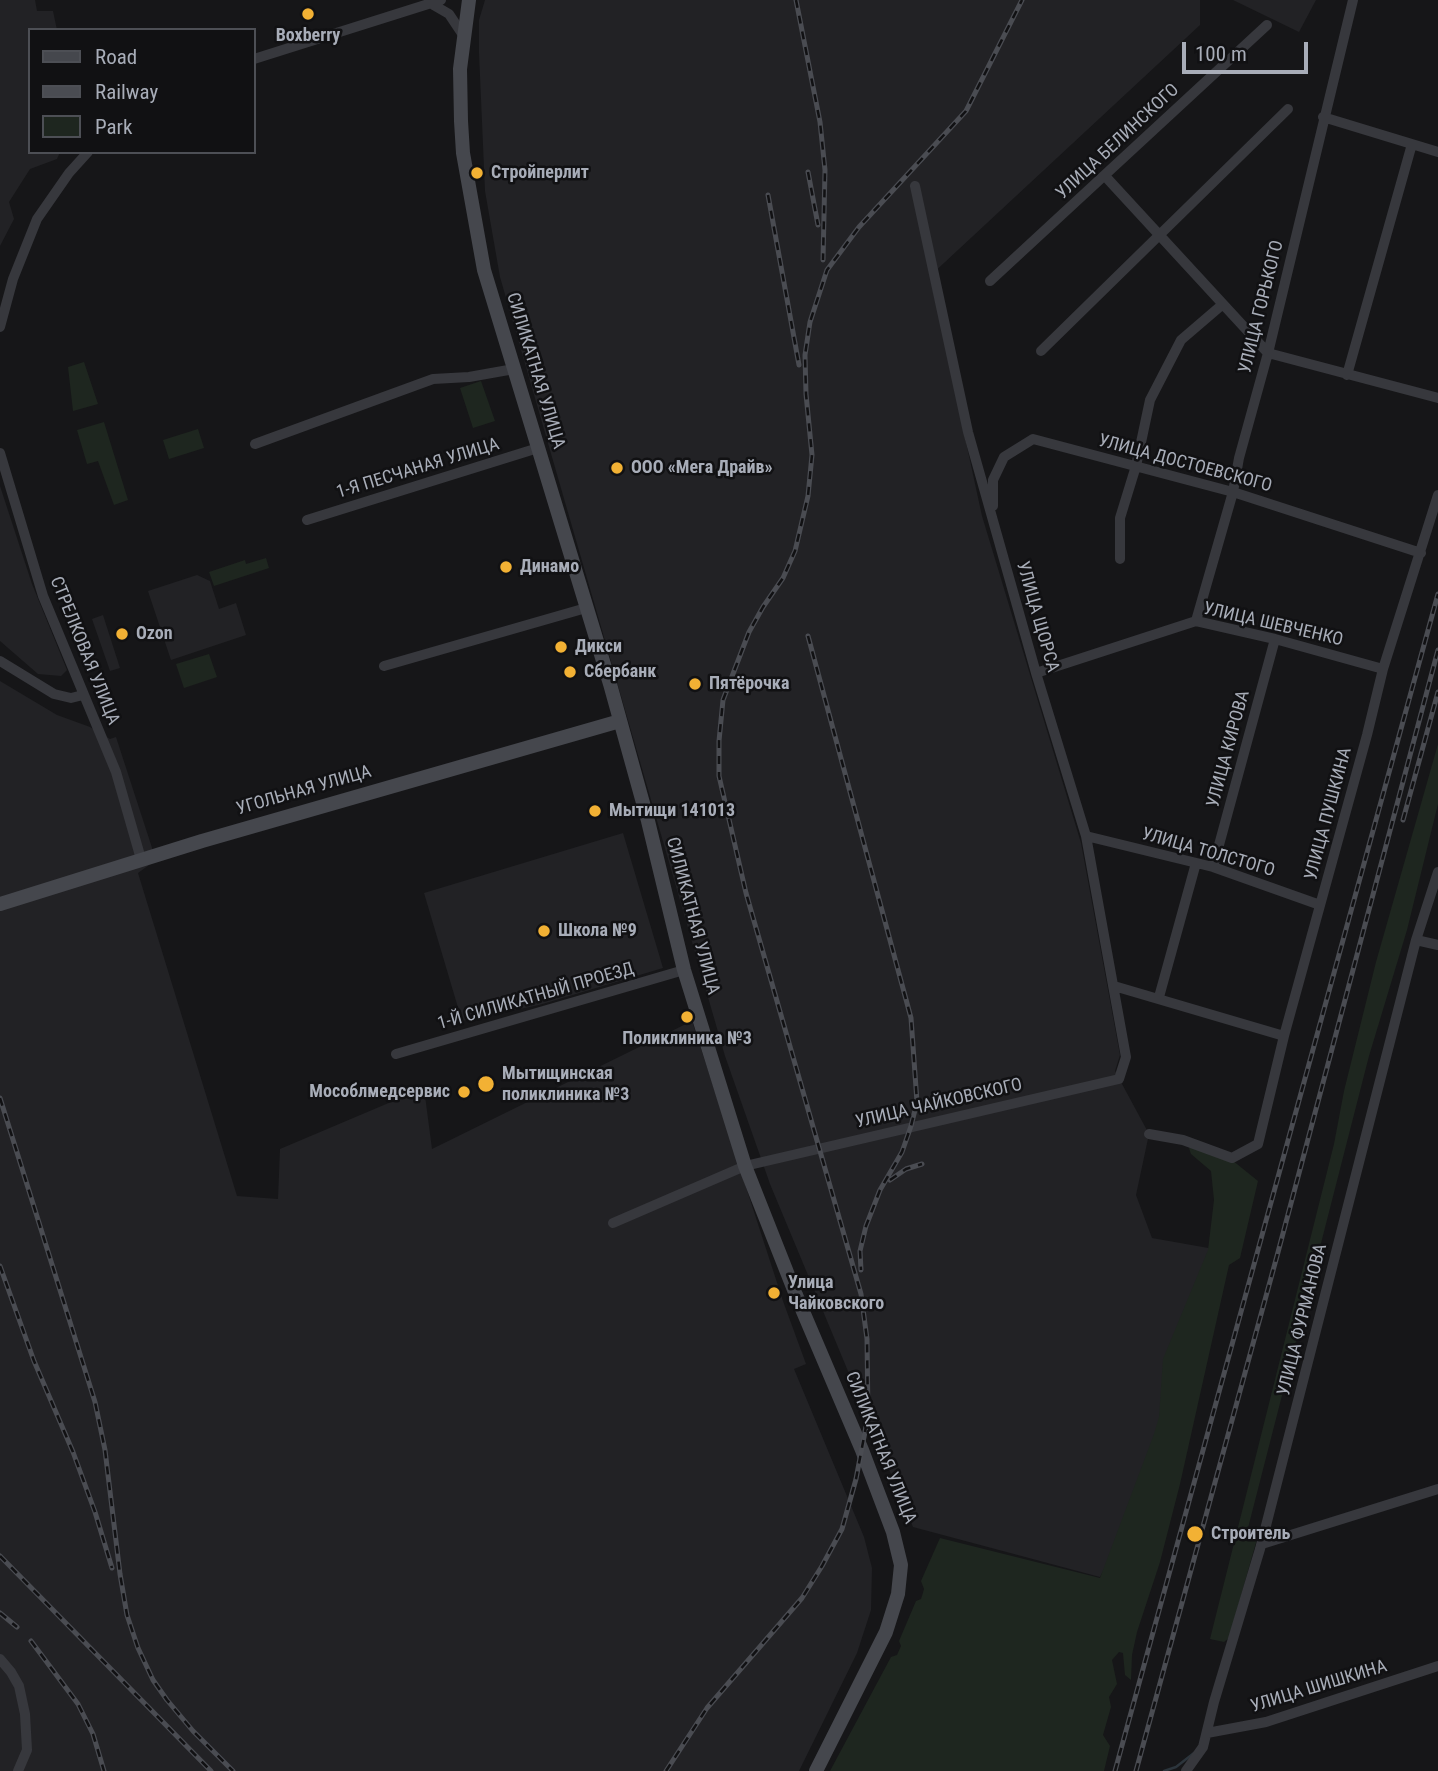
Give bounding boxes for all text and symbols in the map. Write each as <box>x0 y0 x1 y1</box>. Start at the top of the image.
marker: Boxberry <box>300 6 316 22</box>
place label: Boxberry <box>276 25 340 47</box>
legend <box>28 28 256 154</box>
scale bar <box>1186 28 1312 72</box>
text: 100 m <box>1195 42 1247 66</box>
text: Road <box>95 45 137 69</box>
text: Railway <box>95 80 158 104</box>
street label: УЛИЦА БЕЛИНСКОГО <box>1052 80 1184 204</box>
text: Park <box>95 115 132 139</box>
place label: Стройперлит <box>491 162 589 184</box>
marker: Стройперлит <box>469 165 485 181</box>
street label: УЛИЦА ГОРЬКОГО <box>1235 238 1289 376</box>
street label: СИЛИКАТНАЯ УЛИЦА <box>501 290 569 452</box>
street label: УЛИЦА ДОСТОЕВСКОГО <box>1096 430 1274 498</box>
street label: 1-Я ПЕСЧАНАЯ УЛИЦА <box>334 434 502 504</box>
place label: ООО «Мега Драйв» <box>631 457 773 479</box>
marker: ООО «Мега Драйв» <box>609 460 625 476</box>
place label: Динамо <box>520 556 579 578</box>
marker: Динамо <box>498 559 514 575</box>
street label: УЛИЦА ЩОРСА <box>1011 559 1063 675</box>
street label: СТРЕЛКОВАЯ УЛИЦА <box>44 574 124 728</box>
street label: УЛИЦА ШЕВЧЕНКО <box>1201 598 1345 652</box>
place label: Ozon <box>136 623 173 645</box>
marker: Ozon <box>114 626 130 642</box>
place label: Дикси <box>575 636 622 658</box>
marker: Дикси <box>553 639 569 655</box>
place label: Сбербанк <box>584 661 656 683</box>
marker: Сбербанк <box>562 664 578 680</box>
place label: Пятёрочка <box>709 673 789 695</box>
marker: Пятёрочка <box>687 676 703 692</box>
street label: УЛИЦА КИРОВА <box>1203 688 1255 810</box>
street label: УЛИЦА ПУШКИНА <box>1301 745 1357 883</box>
street label: УГОЛЬНАЯ УЛИЦА <box>234 761 374 821</box>
place label: Мытищи 141013 <box>609 800 735 822</box>
marker: Мытищи 141013 <box>587 803 603 819</box>
street label: УЛИЦА ТОЛСТОГО <box>1139 824 1277 882</box>
street label: СИЛИКАТНАЯ УЛИЦА <box>661 835 723 997</box>
place label: Школа №9 <box>558 920 637 942</box>
marker: Школа №9 <box>536 923 552 939</box>
street label: 1-Й СИЛИКАТНЫЙ ПРОЕЗД <box>435 959 637 1035</box>
marker: Поликлиника №3 <box>679 1009 695 1025</box>
place label: Поликлиника №3 <box>622 1028 752 1050</box>
place label: Мытищинская поликлиника №3 <box>502 1063 629 1106</box>
marker: Мытищинская поликлиника №3 <box>476 1074 496 1094</box>
street label: УЛИЦА ЧАЙКОВСКОГО <box>853 1074 1025 1134</box>
place label: Мособлмедсервис <box>309 1081 450 1103</box>
marker: Мособлмедсервис <box>456 1084 472 1100</box>
street label: УЛИЦА ФУРМАНОВА <box>1274 1242 1332 1398</box>
place label: Улица Чайковского <box>788 1272 884 1314</box>
marker: Улица Чайковского <box>766 1285 782 1301</box>
street label: СИЛИКАТНАЯ УЛИЦА <box>840 1369 920 1527</box>
place label: Строитель <box>1211 1523 1290 1545</box>
marker: Строитель <box>1185 1524 1205 1544</box>
street label: УЛИЦА ШИШКИНА <box>1248 1656 1390 1718</box>

